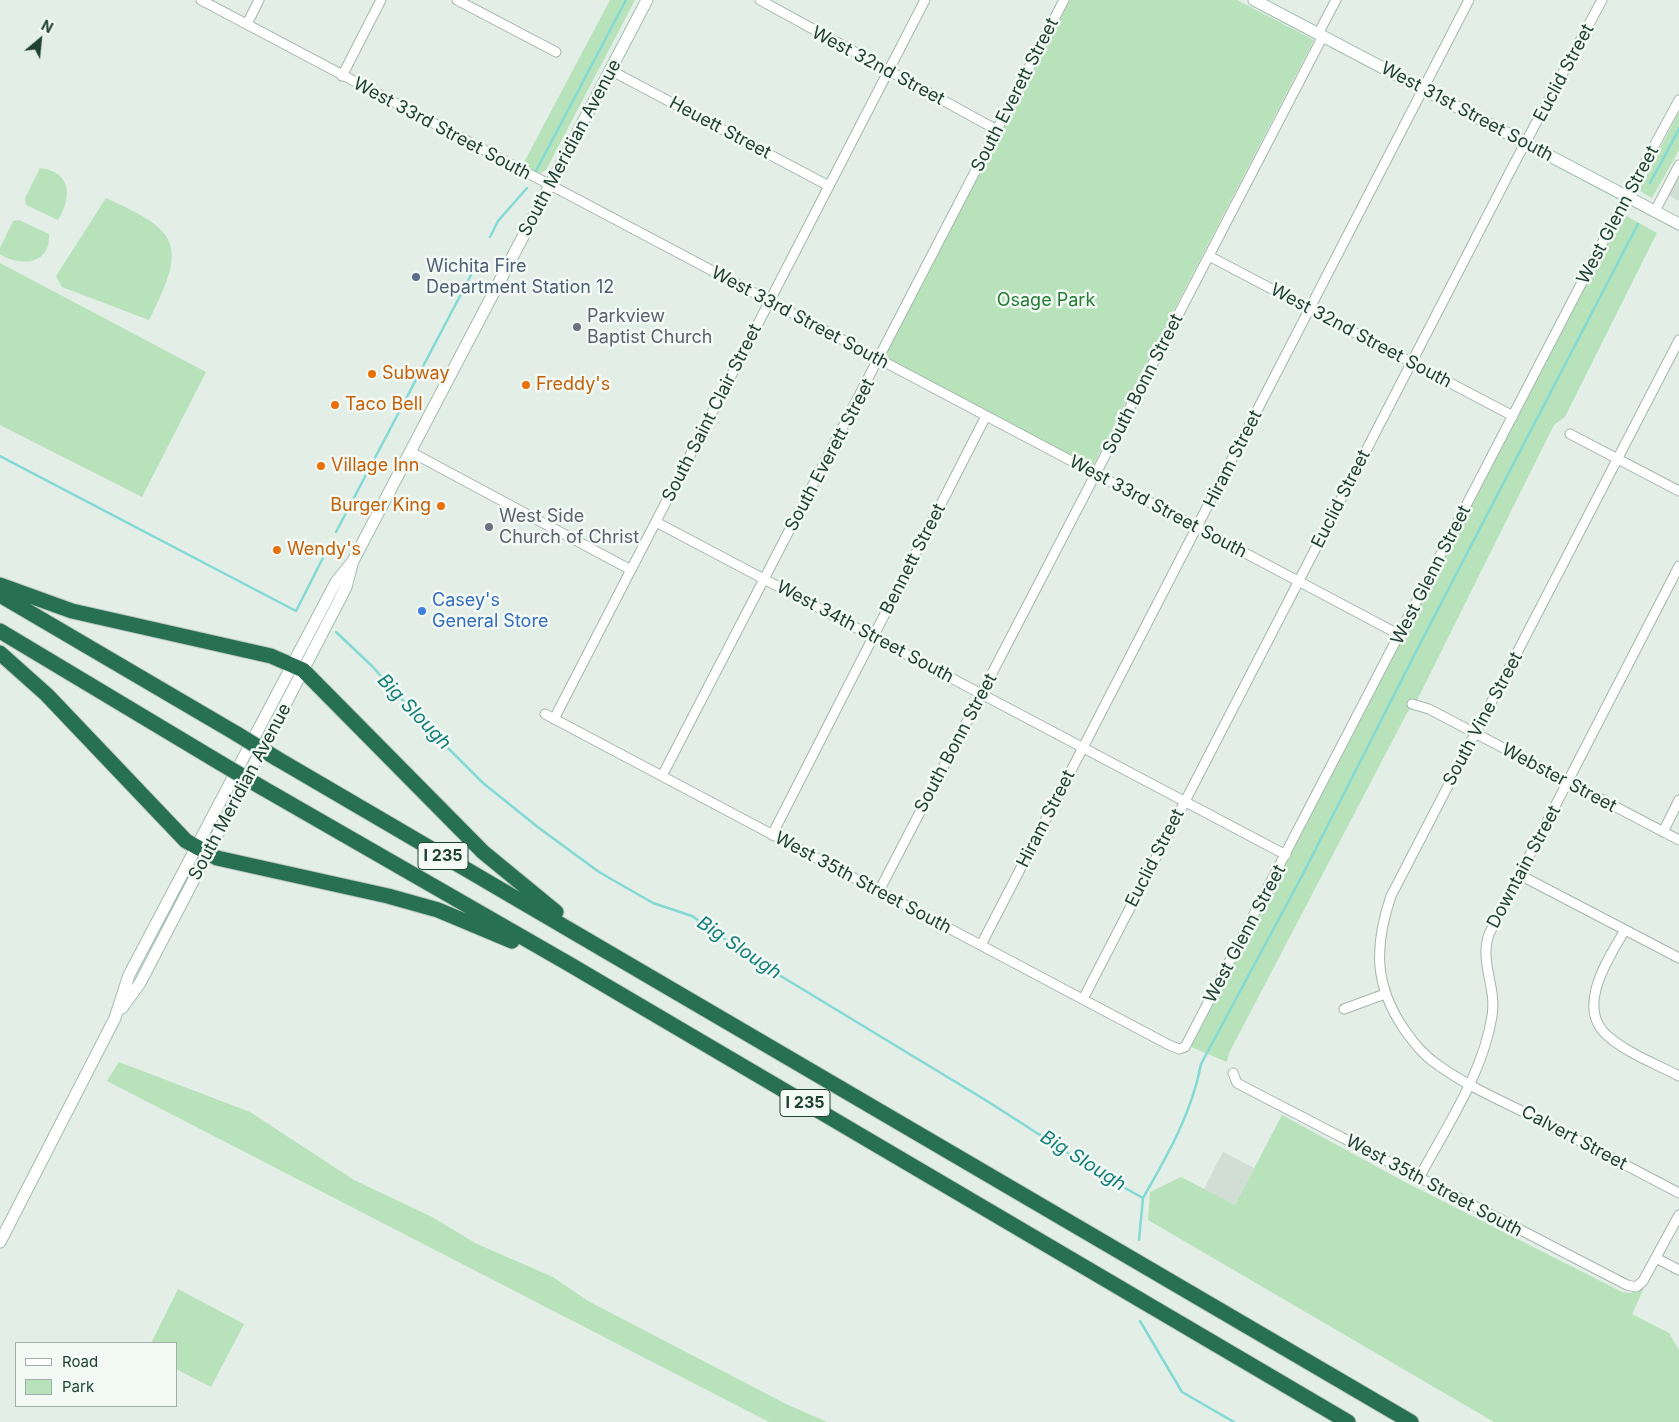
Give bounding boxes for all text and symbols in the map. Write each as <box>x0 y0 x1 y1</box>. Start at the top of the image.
street label: South Everett Street <box>967 14 1063 176</box>
north arrow <box>15 15 65 65</box>
text: N <box>39 16 56 36</box>
street label: Euclid Street <box>1529 21 1599 125</box>
street label: West 32nd Street <box>808 22 948 110</box>
street label: South Meridian Avenue <box>514 56 626 240</box>
street label: West 31st Street South <box>1377 57 1557 167</box>
street label: West 33rd Street South <box>350 73 534 185</box>
street label: Heuett Street <box>665 92 775 164</box>
street label: West Glenn Street <box>1573 142 1663 288</box>
place label: Wichita Fire Department Station 12 <box>426 256 614 298</box>
street label: West 33rd Street South <box>708 262 892 374</box>
marker: Wichita Fire Department Station 12 <box>410 271 422 283</box>
street label: West 32nd Street South <box>1267 279 1455 393</box>
park label: Osage Park <box>997 290 1095 312</box>
place label: Parkview Baptist Church <box>587 306 712 348</box>
street label: South Bonn Street <box>1098 310 1188 458</box>
street label: South Saint Clair Street <box>658 320 766 506</box>
marker: Parkview Baptist Church <box>571 321 583 333</box>
place label: Subway <box>382 363 450 385</box>
marker: Subway <box>366 368 378 380</box>
place label: Freddy's <box>536 374 610 396</box>
street label: South Everett Street <box>781 375 879 535</box>
marker: Freddy's <box>520 379 532 391</box>
place label: Taco Bell <box>345 394 423 416</box>
marker: Taco Bell <box>329 399 341 411</box>
street label: Hiram Street <box>1199 407 1267 511</box>
street label: Euclid Street <box>1307 446 1375 552</box>
street label: West 33rd Street South <box>1066 451 1250 563</box>
place label: Village Inn <box>331 455 419 477</box>
marker: Village Inn <box>315 460 327 472</box>
place label: Burger King <box>330 495 431 517</box>
marker: Burger King <box>435 500 447 512</box>
street label: Bennett Street <box>876 500 950 618</box>
street label: West Glenn Street <box>1387 502 1475 648</box>
place label: West Side Church of Christ <box>499 506 639 548</box>
marker: West Side Church of Christ <box>483 521 495 533</box>
place label: Wendy's <box>287 539 361 561</box>
marker: Wendy's <box>271 544 283 556</box>
street label: West 34th Street South <box>773 576 957 688</box>
place label: Casey's General Store <box>432 590 548 632</box>
marker: Casey's General Store <box>416 605 428 617</box>
street label: South Vine Street <box>1439 648 1527 790</box>
water label: Big Slough <box>372 669 456 755</box>
street label: South Bonn Street <box>910 670 1002 816</box>
street label: South Meridian Avenue <box>184 700 296 884</box>
street label: Webster Street <box>1498 739 1620 817</box>
street label: Hiram Street <box>1012 767 1080 871</box>
street label: Downtain Street <box>1483 802 1565 932</box>
street label: Euclid Street <box>1121 805 1189 911</box>
street label: West 35th Street South <box>771 827 955 939</box>
road number: I 235 <box>418 842 468 869</box>
street label: West Glenn Street <box>1200 861 1290 1007</box>
water label: Big Slough <box>693 912 785 984</box>
road number: I 235 <box>780 1090 830 1116</box>
street label: Calvert Street <box>1517 1101 1631 1175</box>
water label: Big Slough <box>1036 1126 1130 1196</box>
street label: West 35th Street South <box>1342 1130 1526 1242</box>
legend <box>15 1342 178 1407</box>
text: Road <box>62 1352 98 1371</box>
text: Park <box>62 1377 94 1396</box>

